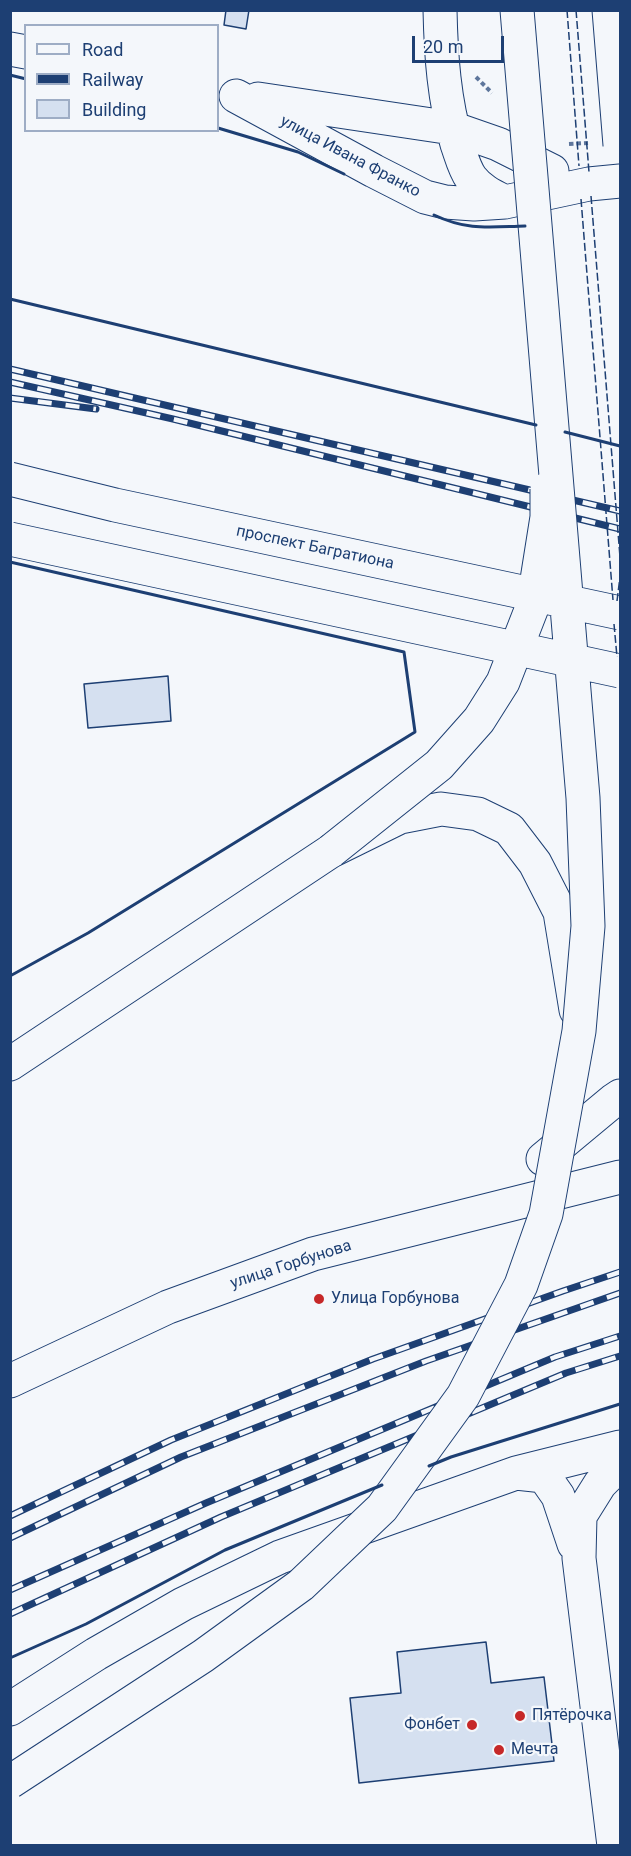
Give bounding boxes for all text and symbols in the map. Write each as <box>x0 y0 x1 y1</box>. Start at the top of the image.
legend <box>24 24 219 132</box>
scale bar <box>415 24 506 62</box>
text: 20 m <box>423 36 463 57</box>
text: Road <box>82 39 123 60</box>
text: Railway <box>82 69 143 90</box>
text: Building <box>82 99 146 120</box>
street label: улица Ивана Франко <box>277 112 423 202</box>
street label: проспект Багратиона <box>234 522 396 574</box>
street label: улица Горбунова <box>228 1236 354 1294</box>
place label: Улица Горбунова <box>331 1289 459 1309</box>
marker: Улица Горбунова <box>312 1292 326 1306</box>
place label: Пятёрочка <box>532 1706 612 1726</box>
marker: Пятёрочка <box>513 1709 527 1723</box>
place label: Фонбет <box>404 1715 460 1735</box>
marker: Фонбет <box>465 1718 479 1732</box>
place label: Мечта <box>511 1740 558 1760</box>
marker: Мечта <box>492 1743 506 1757</box>

